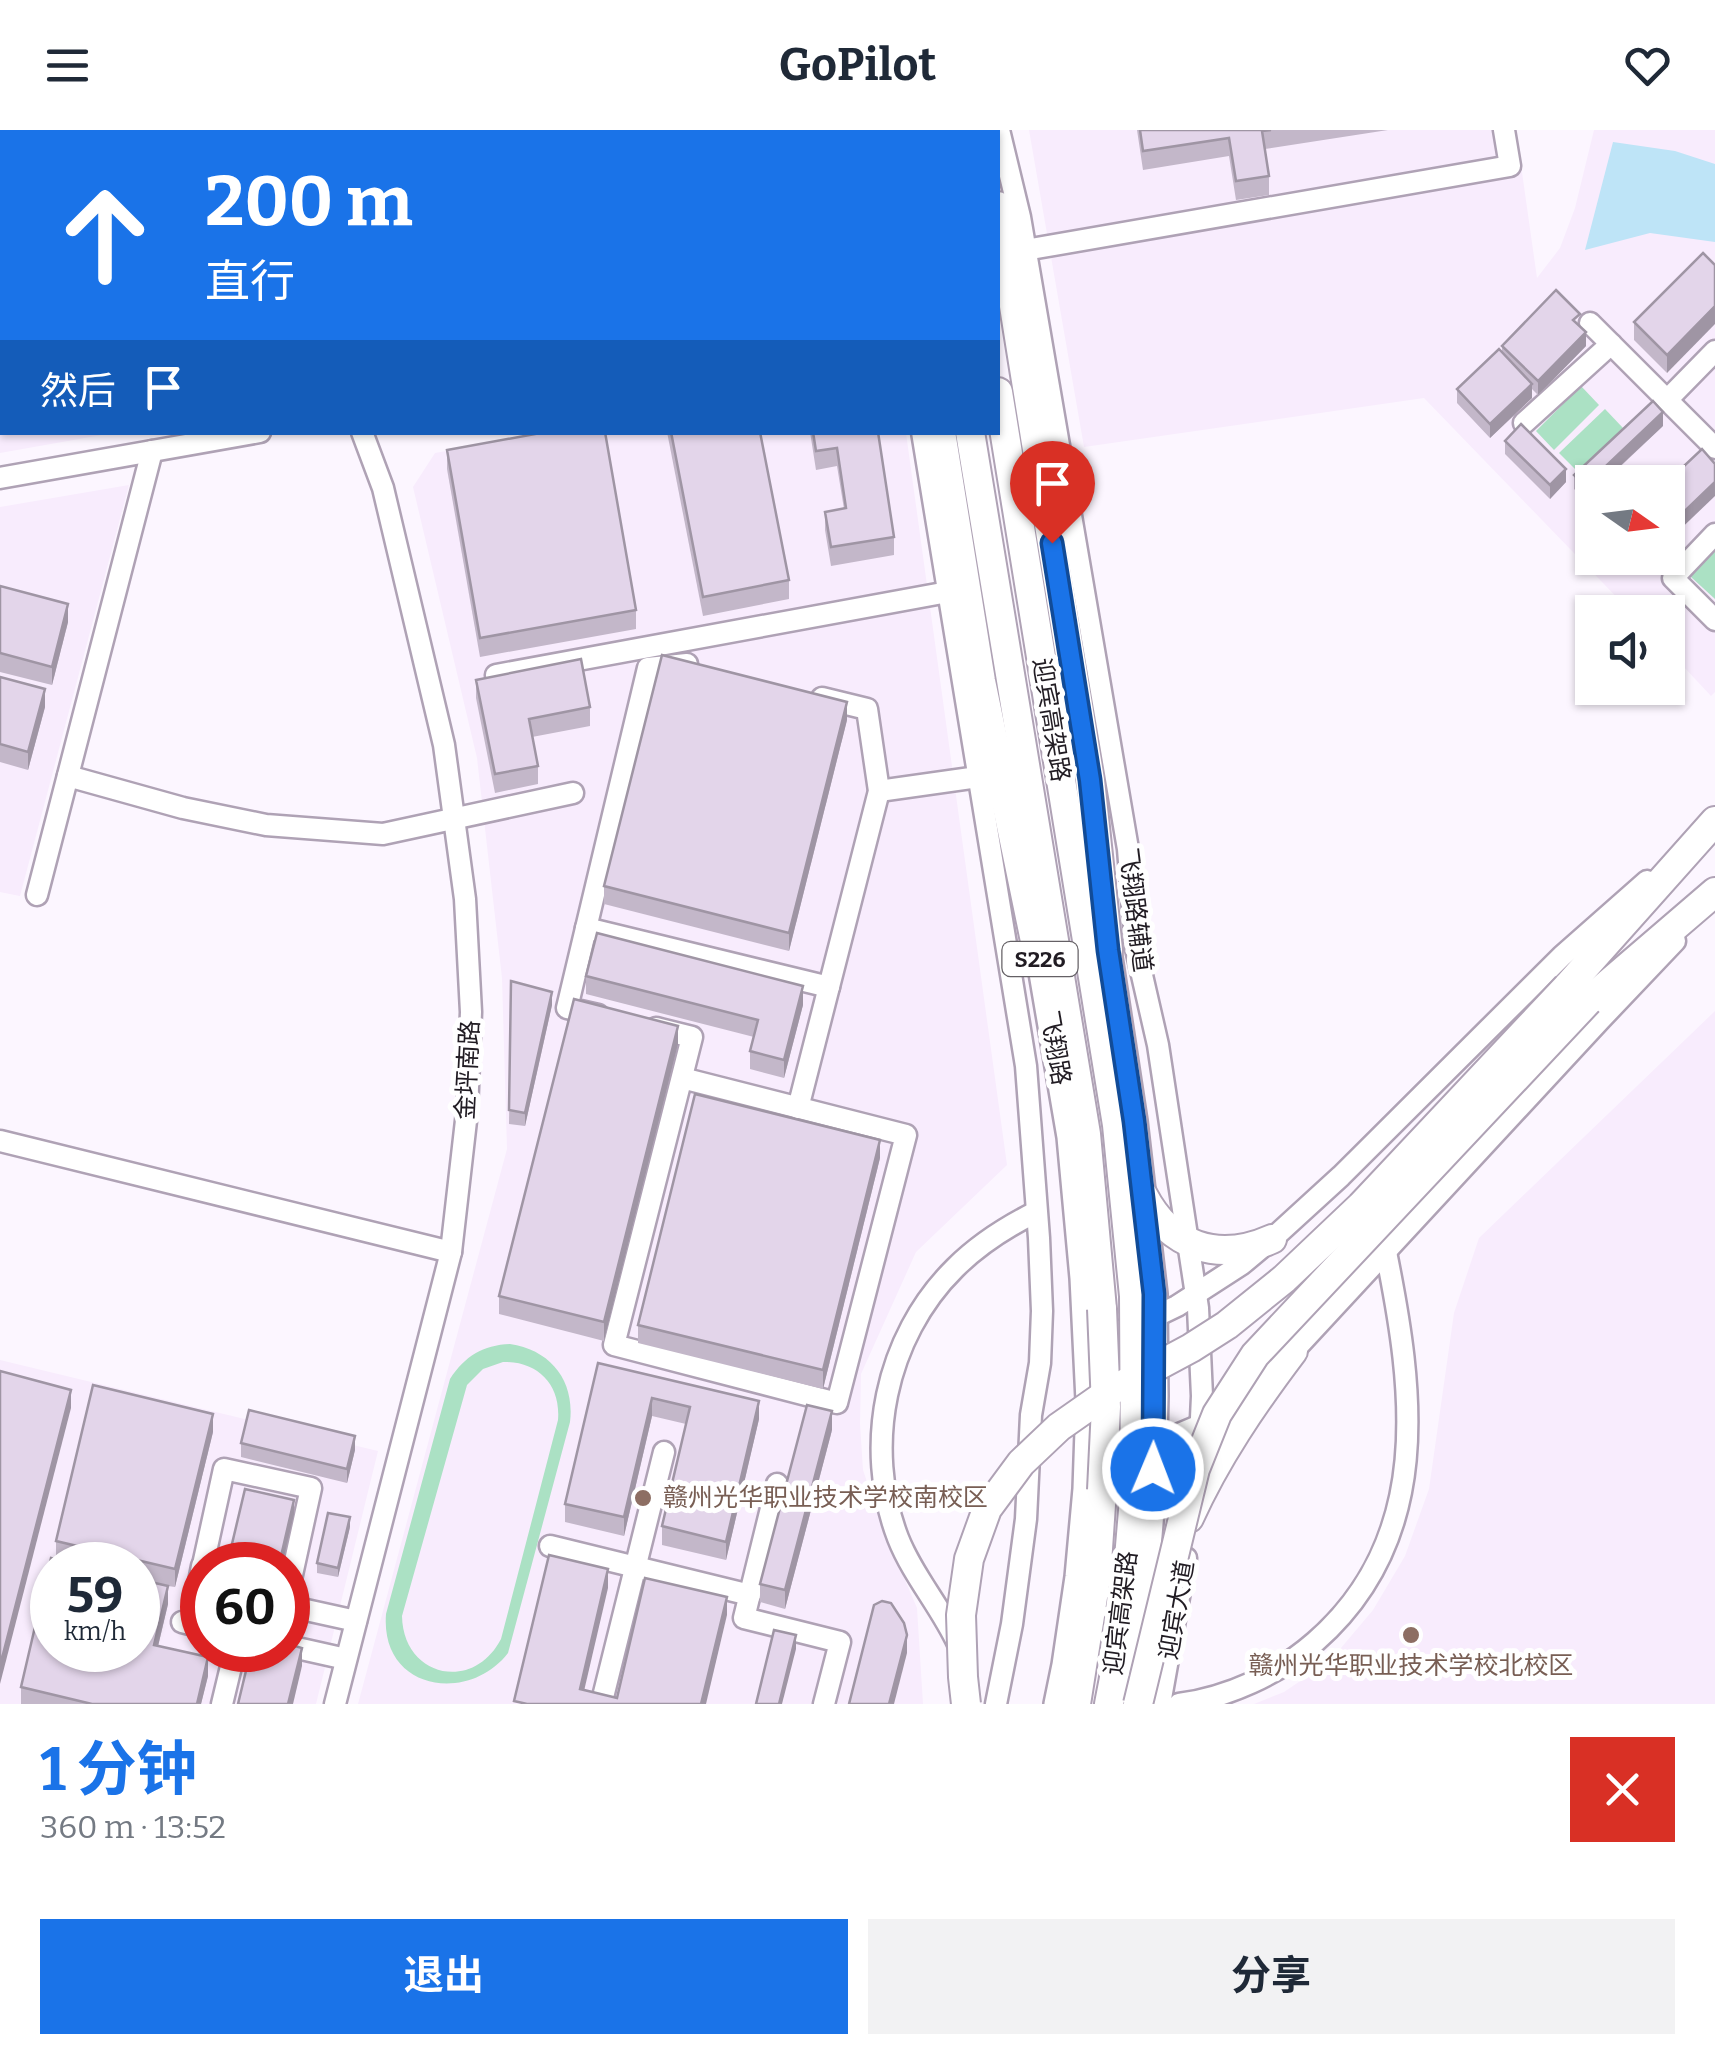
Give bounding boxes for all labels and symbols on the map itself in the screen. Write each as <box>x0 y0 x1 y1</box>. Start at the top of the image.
pin <box>1010 441 1095 544</box>
north arrow <box>1575 465 1685 575</box>
street label: 迎宾高架路 <box>1026 656 1076 784</box>
street label: 飞翔路辅道 <box>1112 846 1158 974</box>
road number: S226 <box>1002 942 1078 976</box>
street label: 飞翔路 <box>1034 1008 1076 1088</box>
street label: 金坪南路 <box>450 1019 486 1121</box>
position arrow <box>1101 1417 1205 1521</box>
place label: 赣州光华职业技术学校南校区 <box>663 1483 988 1513</box>
marker: 赣州光华职业技术学校南校区 <box>632 1487 654 1509</box>
speed limit sign: 60 <box>180 1542 310 1672</box>
street label: 迎宾高架路 <box>1098 1549 1144 1677</box>
street label: 迎宾大道 <box>1154 1558 1200 1662</box>
marker: 赣州光华职业技术学校北校区 <box>1400 1624 1422 1646</box>
place label: 赣州光华职业技术学校北校区 <box>1248 1651 1574 1681</box>

